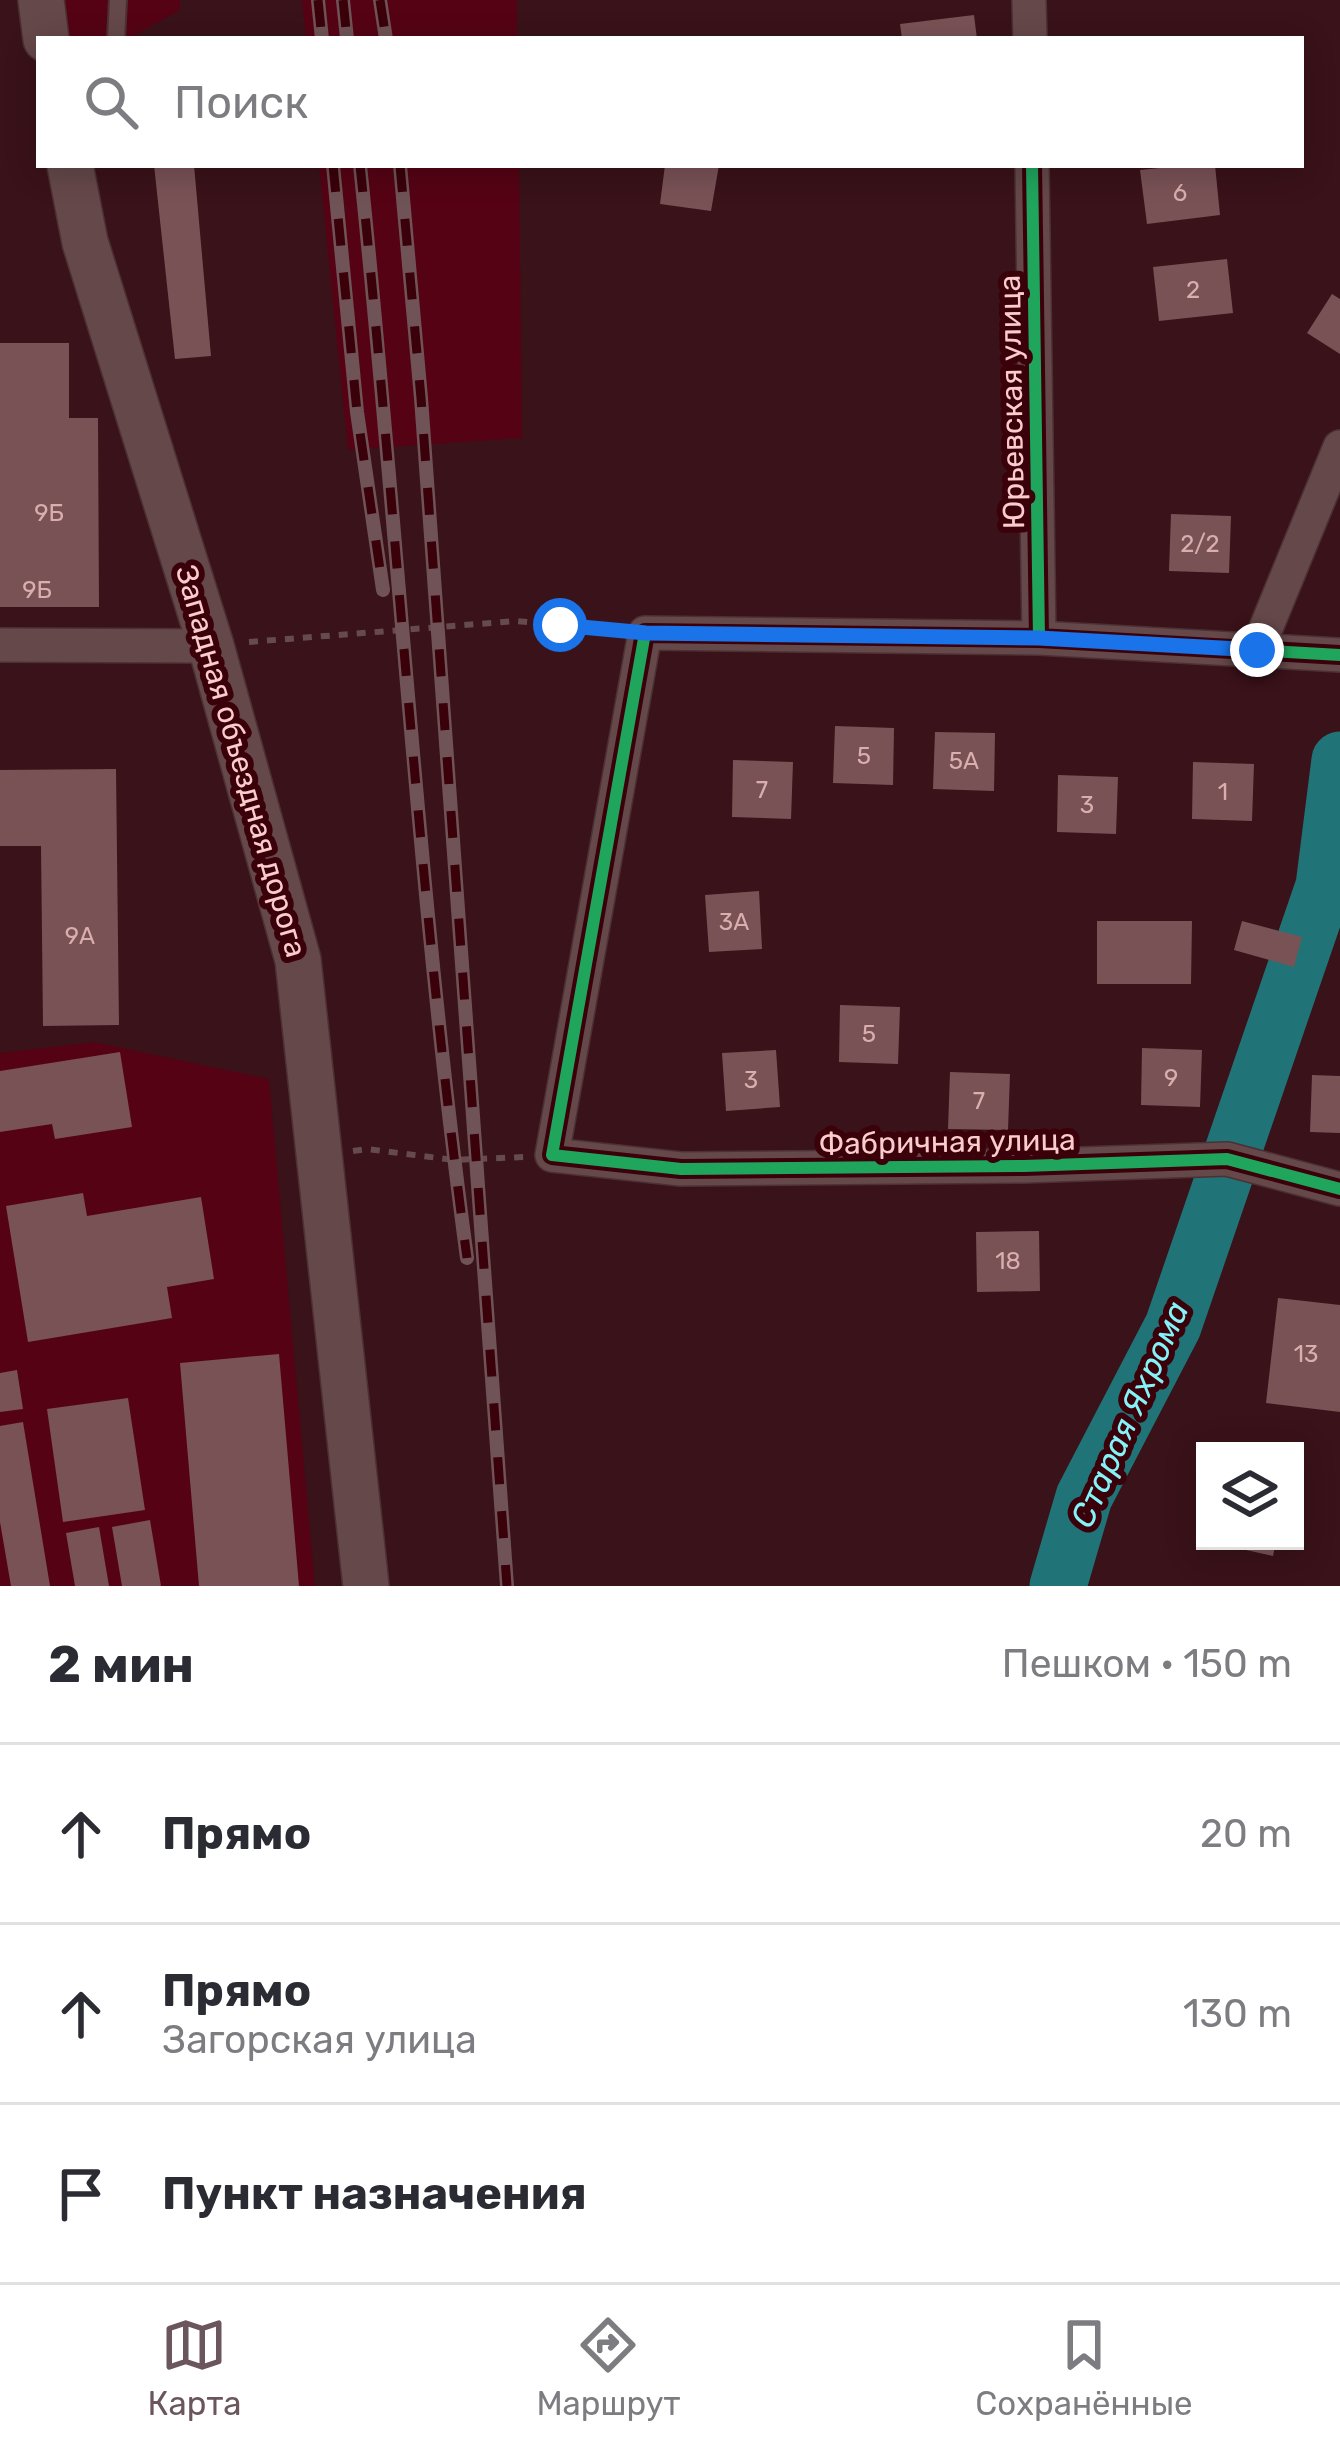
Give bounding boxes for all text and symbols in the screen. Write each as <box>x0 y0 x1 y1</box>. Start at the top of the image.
search box <box>36 36 1304 168</box>
icon: search <box>78 69 144 135</box>
text: Поиск <box>174 76 308 129</box>
house number: 6 <box>1173 179 1187 207</box>
street label: Юрьевская улица <box>992 275 1032 529</box>
house number: 2 <box>1186 276 1200 304</box>
house number: 9Б <box>34 499 64 527</box>
house number: 2/2 <box>1180 530 1220 558</box>
street label: Западная объездная дорога <box>168 561 314 961</box>
house number: 9Б <box>22 576 52 604</box>
route start <box>533 598 587 652</box>
route end <box>1230 623 1284 677</box>
house number: 5 <box>857 742 871 770</box>
house number: 5А <box>949 747 979 775</box>
house number: 7 <box>756 776 768 804</box>
house number: 1 <box>1218 778 1228 806</box>
house number: 3 <box>1080 791 1094 819</box>
house number: 3А <box>719 908 749 936</box>
house number: 9А <box>65 922 95 950</box>
house number: 5 <box>862 1020 876 1048</box>
house number: 9 <box>1164 1064 1178 1092</box>
house number: 3 <box>744 1066 758 1094</box>
house number: 7 <box>973 1087 985 1115</box>
street label: Фабричная улица <box>818 1122 1076 1162</box>
house number: 18 <box>995 1247 1021 1275</box>
water label: Старая Яхрома <box>1062 1295 1197 1533</box>
house number: 13 <box>1294 1340 1318 1368</box>
map controls <box>1196 1442 1304 1550</box>
button: layers <box>1196 1442 1304 1550</box>
text: 2 мин <box>48 1634 194 1695</box>
text: Пешком · 150 m <box>1002 1641 1292 1687</box>
icon: ahead <box>48 1801 114 1867</box>
text: Прямо <box>162 1807 311 1860</box>
text: 20 m <box>1200 1811 1292 1857</box>
text: Прямо <box>162 1964 311 2017</box>
icon: ahead <box>48 1981 114 2047</box>
text: 130 m <box>1183 1991 1292 2037</box>
text: Загорская улица <box>162 2017 477 2063</box>
icon: arrive <box>48 2161 114 2227</box>
text: Пункт назначения <box>162 2167 587 2220</box>
tab: Карта <box>147 2312 242 2423</box>
tab: Маршрут <box>536 2312 680 2423</box>
tab: Сохранённые <box>975 2312 1193 2423</box>

